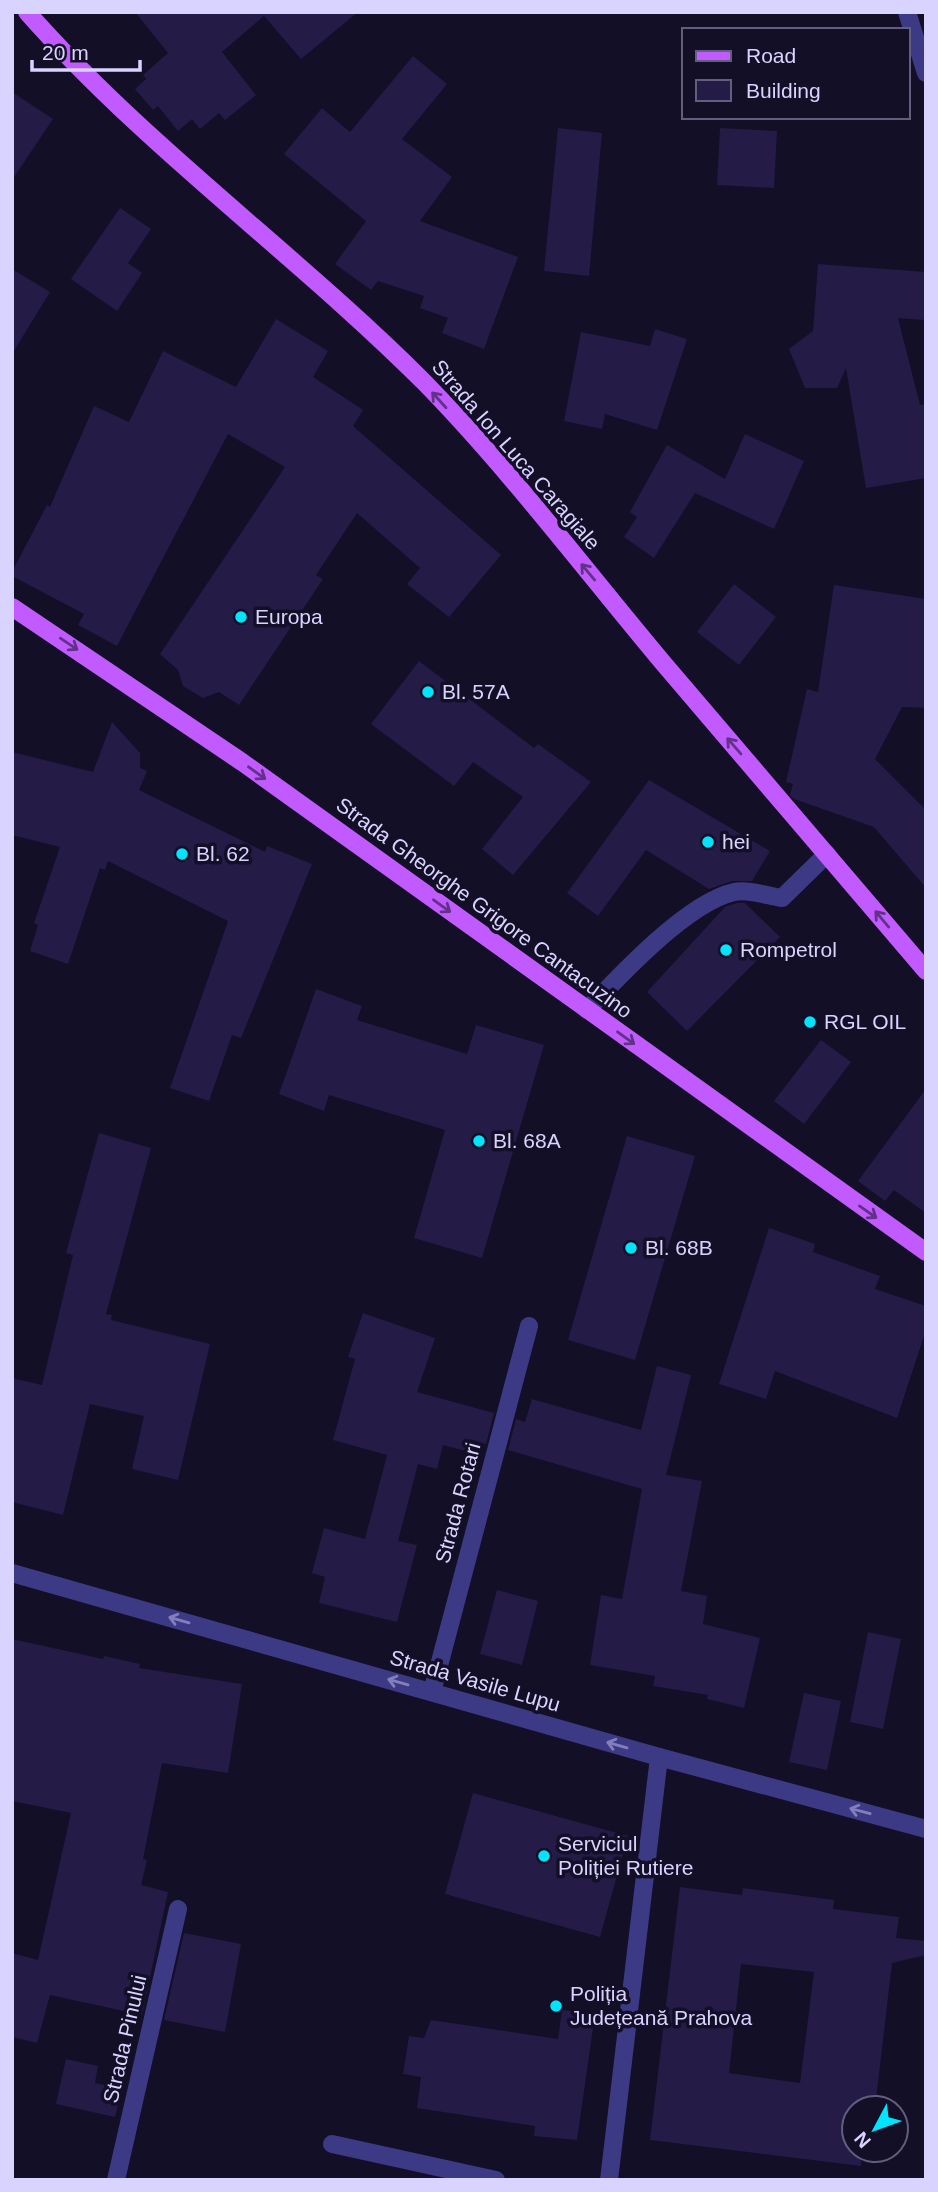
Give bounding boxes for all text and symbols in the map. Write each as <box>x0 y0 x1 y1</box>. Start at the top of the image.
scale bar <box>32 28 140 72</box>
legend <box>682 28 910 119</box>
text: 20 m <box>42 41 89 64</box>
text: Road <box>746 44 796 67</box>
text: Building <box>746 79 821 102</box>
street label: Strada Ion Luca Caragiale <box>428 355 605 554</box>
one-way arrow <box>431 391 447 409</box>
one-way arrow <box>580 563 596 581</box>
place label: Europa <box>255 605 323 628</box>
marker: Europa <box>233 609 249 625</box>
one-way arrow <box>59 637 79 651</box>
place label: Bl. 57A <box>442 680 510 703</box>
marker: Bl. 57A <box>420 684 436 700</box>
one-way arrow <box>726 737 742 755</box>
one-way arrow <box>247 766 266 780</box>
street label: Strada Gheorghe Grigore Cantacuzino <box>332 793 636 1023</box>
place label: hei <box>722 830 750 853</box>
marker: hei <box>700 834 716 850</box>
place label: Bl. 62 <box>196 842 250 865</box>
marker: Bl. 62 <box>174 846 190 862</box>
one-way arrow <box>432 899 451 913</box>
one-way arrow <box>874 910 890 928</box>
place label: Rompetrol <box>740 938 837 961</box>
marker: Rompetrol <box>718 942 734 958</box>
place label: RGL OIL <box>824 1010 906 1033</box>
marker: RGL OIL <box>802 1014 818 1030</box>
one-way arrow <box>617 1031 635 1046</box>
place label: Bl. 68A <box>493 1129 561 1152</box>
marker: Bl. 68A <box>471 1133 487 1149</box>
one-way arrow <box>858 1205 877 1219</box>
place label: Bl. 68B <box>645 1236 713 1259</box>
marker: Bl. 68B <box>623 1240 639 1256</box>
street label: Strada Rotari <box>430 1440 485 1566</box>
one-way arrow <box>168 1613 191 1626</box>
street label: Strada Vasile Lupu <box>387 1645 563 1716</box>
one-way arrow <box>387 1675 409 1688</box>
one-way arrow <box>606 1737 628 1750</box>
one-way arrow <box>849 1804 872 1817</box>
place label: Serviciul Poliției Rutiere <box>558 1832 693 1879</box>
marker: Serviciul Poliției Rutiere <box>536 1848 552 1864</box>
street label: Strada Pinului <box>99 1973 150 2105</box>
place label: Poliția Județeană Prahova <box>570 1982 752 2029</box>
marker: Poliția Județeană Prahova <box>548 1998 564 2014</box>
north arrow <box>840 2094 910 2164</box>
text: N <box>850 2128 875 2152</box>

